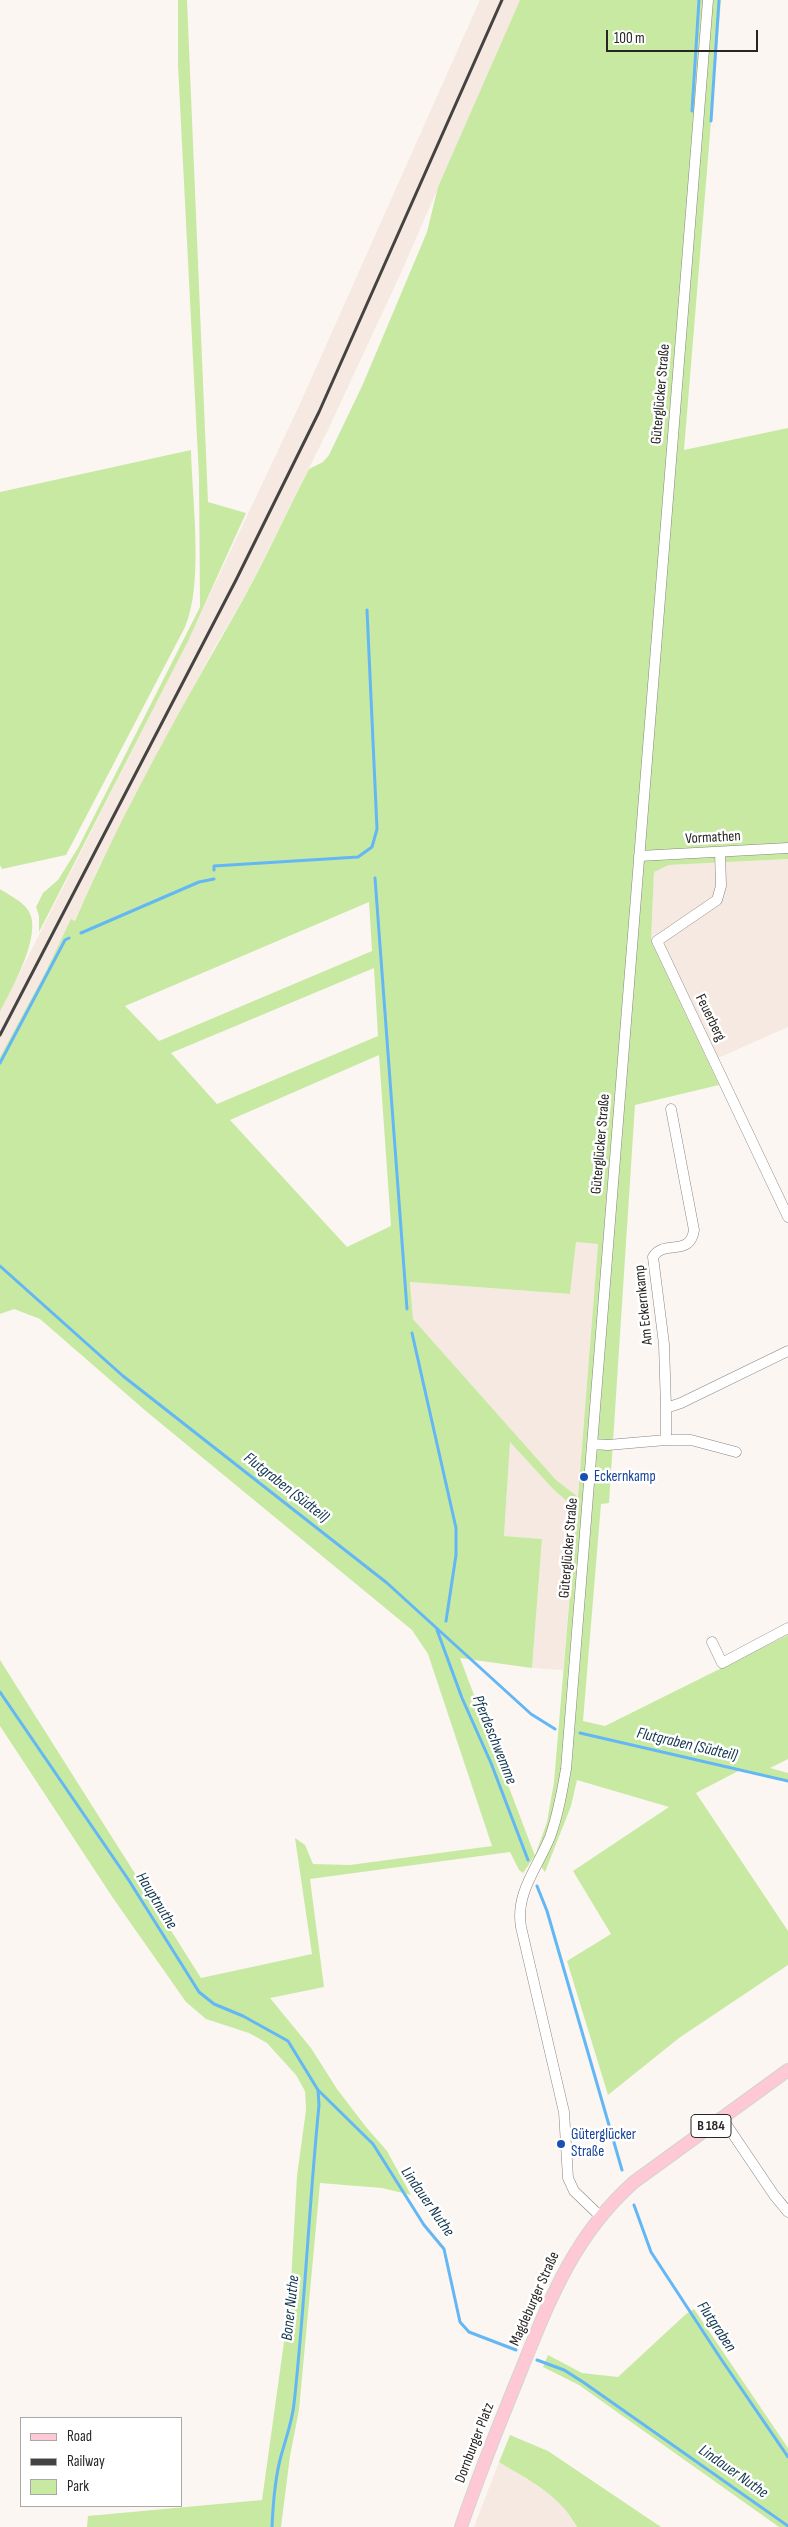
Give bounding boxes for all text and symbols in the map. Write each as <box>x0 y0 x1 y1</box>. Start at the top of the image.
scale bar <box>608 20 760 52</box>
text: 100 m <box>614 29 645 48</box>
street label: Güterglücker Straße <box>648 343 674 445</box>
street label: Vormathen <box>685 828 741 848</box>
street label: Feuerberg <box>691 991 729 1045</box>
street label: Güterglücker Straße <box>588 1093 614 1195</box>
street label: Am Eckernkamp <box>631 1264 657 1346</box>
water label: Flutgraben (Südteil) <box>240 1449 332 1527</box>
place label: Eckernkamp <box>594 1468 656 1486</box>
marker: Eckernkamp <box>578 1471 590 1483</box>
street label: Güterglücker Straße <box>556 1497 582 1599</box>
water label: Pferdeschwemme <box>467 1693 521 1787</box>
water label: Flutgraben (Südteil) <box>635 1724 739 1766</box>
water label: Hauptnuthe <box>131 1869 181 1933</box>
road number: B 184 <box>691 2114 731 2138</box>
place label: Güterglücker Straße <box>571 2126 636 2161</box>
marker: Güterglücker Straße <box>555 2138 567 2150</box>
water label: Lindauer Nuthe <box>396 2164 458 2240</box>
street label: Magdeburger Straße <box>506 2249 564 2349</box>
water label: Boner Nuthe <box>278 2274 304 2342</box>
water label: Flutgraben <box>692 2298 740 2356</box>
street label: Dornburger Platz <box>451 2400 499 2486</box>
legend <box>20 2417 182 2507</box>
text: Road <box>67 2427 92 2446</box>
water label: Lindauer Nuthe <box>695 2441 771 2503</box>
text: Railway <box>67 2452 105 2471</box>
text: Park <box>67 2477 89 2496</box>

